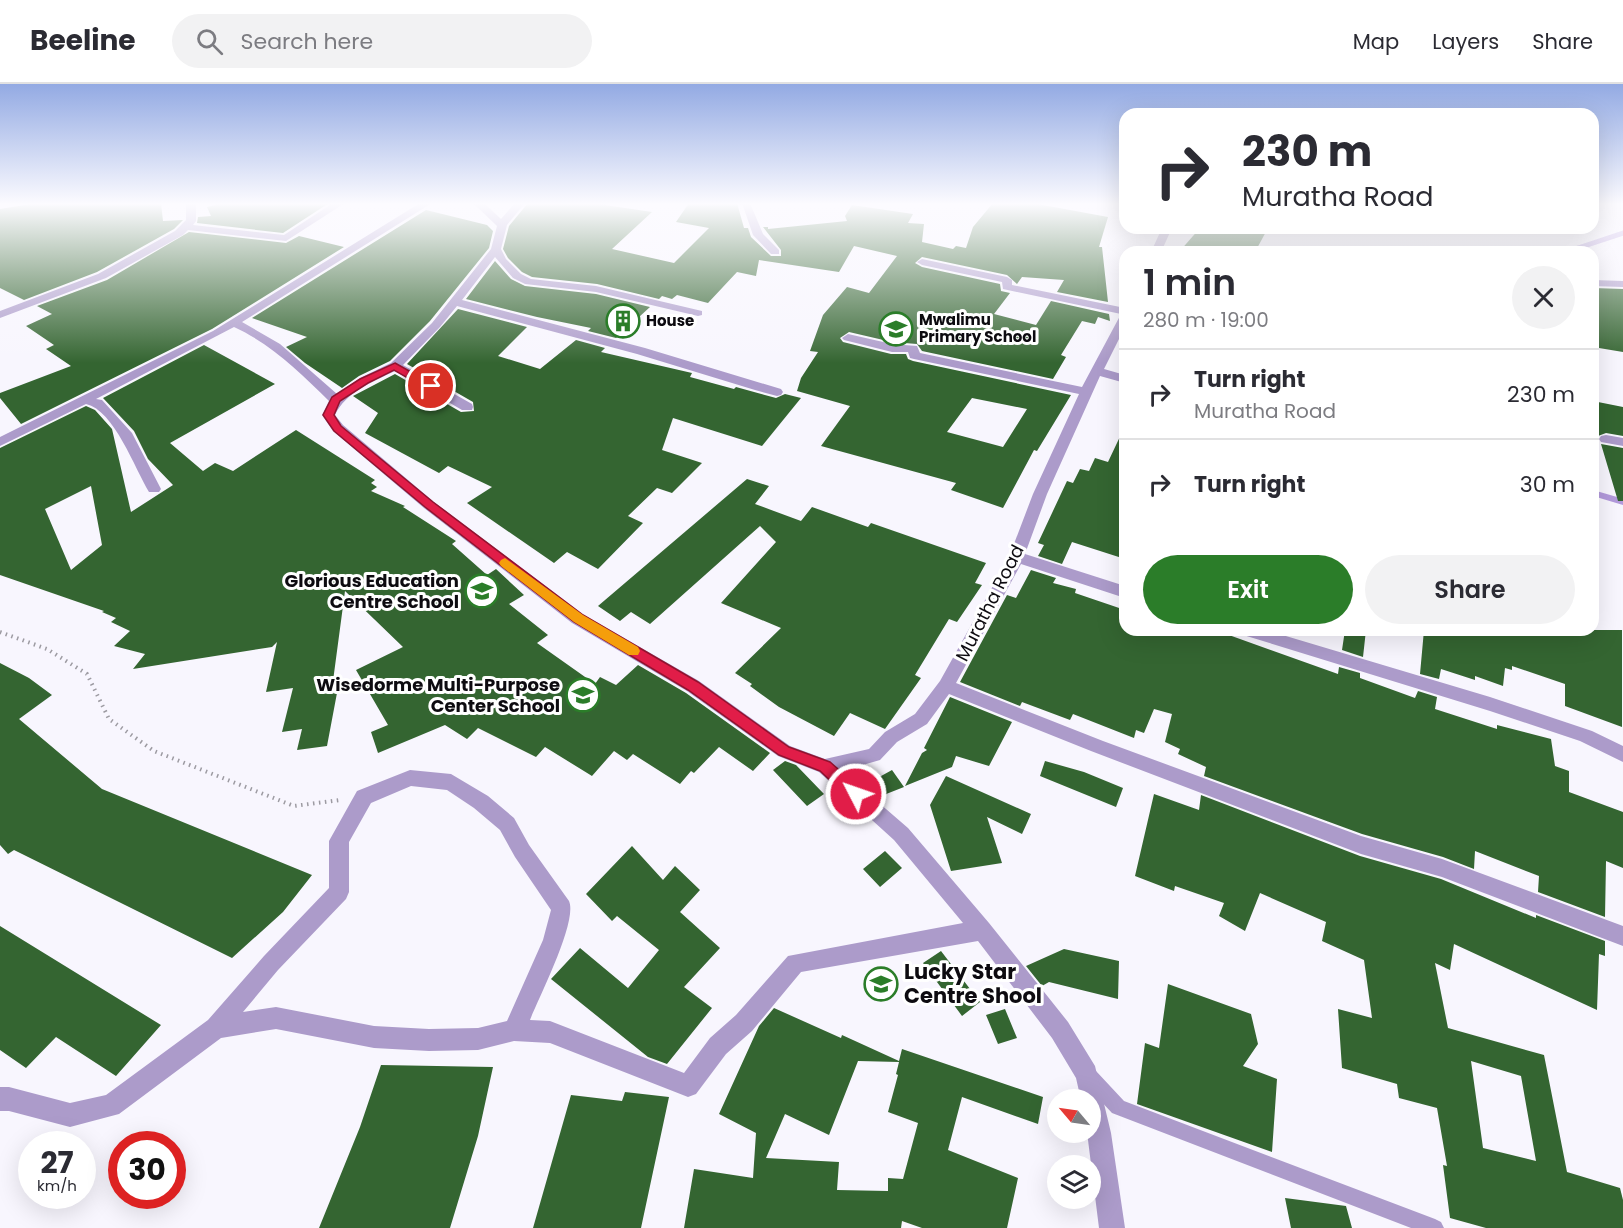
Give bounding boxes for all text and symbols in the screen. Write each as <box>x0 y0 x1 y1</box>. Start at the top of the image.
search box <box>172 14 592 68</box>
text: Beeline <box>30 21 136 60</box>
icon: search <box>193 25 226 58</box>
text: Search here <box>241 26 373 57</box>
text: Map <box>1353 27 1399 56</box>
text: Layers <box>1432 27 1499 56</box>
text: Share <box>1532 27 1593 56</box>
text: 230 m <box>1242 122 1372 181</box>
icon: right <box>1143 132 1221 210</box>
text: Muratha Road <box>1242 178 1434 215</box>
text: 1 min <box>1143 257 1236 308</box>
button: close <box>1512 266 1575 329</box>
building icon: House <box>605 303 641 339</box>
text: 280 m · 19:00 <box>1143 306 1269 334</box>
place label: Mwalimu Primary School <box>919 309 1036 347</box>
place label: House <box>646 310 694 331</box>
school or university icon: Mwalimu Primary School <box>878 311 914 347</box>
pin <box>405 360 456 411</box>
text: Turn right <box>1194 364 1305 395</box>
icon: arrive <box>414 369 447 402</box>
icon: right <box>1143 378 1176 411</box>
text: 230 m <box>1507 379 1575 410</box>
text: Muratha Road <box>1194 397 1336 425</box>
icon: right <box>1143 468 1176 501</box>
text: Turn right <box>1194 469 1305 500</box>
text: 30 m <box>1520 469 1575 500</box>
street label: Muratha Road <box>949 540 1030 665</box>
button: Exit <box>1143 555 1353 624</box>
button: Share <box>1365 555 1575 624</box>
place label: Glorious Education Centre School <box>285 568 459 614</box>
school or university icon: Glorious Education Centre School <box>464 573 500 609</box>
place label: Wisedorme Multi-Purpose Center School <box>316 672 560 718</box>
school or university icon: Wisedorme Multi-Purpose Center School <box>565 677 601 713</box>
position arrow <box>824 762 888 826</box>
place label: Lucky Star Centre Shool <box>904 957 1042 1010</box>
school or university icon: Lucky Star Centre Shool <box>863 966 899 1002</box>
north arrow <box>1047 1089 1101 1143</box>
map controls <box>1047 1089 1101 1209</box>
speed limit sign: 30 <box>108 1131 186 1209</box>
text: 27 <box>40 1141 74 1184</box>
button: layers <box>1047 1155 1101 1209</box>
text: km/h <box>37 1175 77 1196</box>

